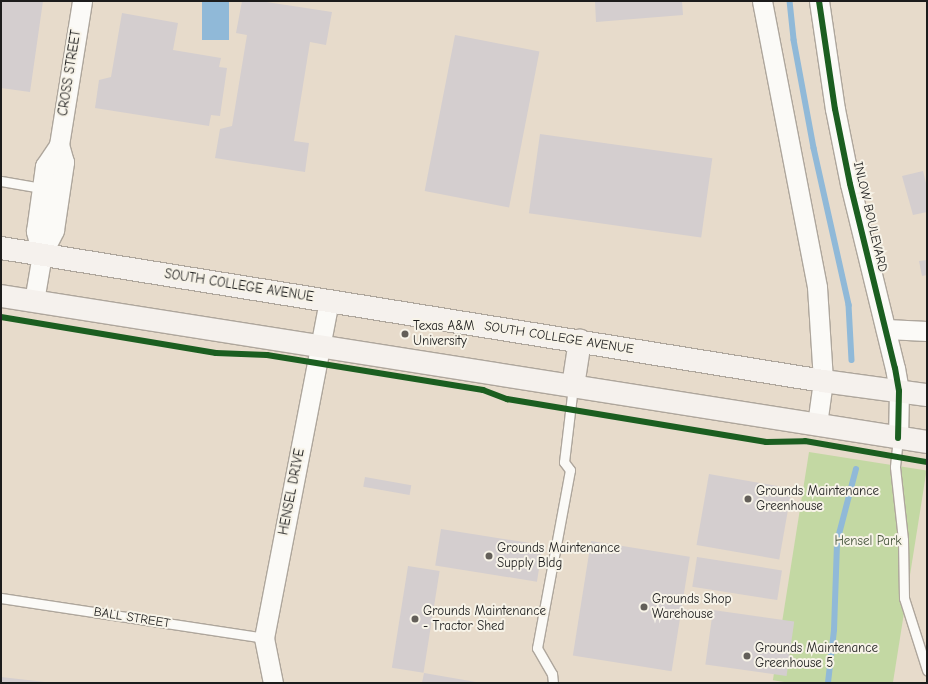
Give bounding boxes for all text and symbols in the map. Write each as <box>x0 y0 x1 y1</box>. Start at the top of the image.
street label: CROSS STREET <box>55 29 85 117</box>
street label: INLOW BOULEVARD <box>850 160 890 274</box>
street label: SOUTH COLLEGE AVENUE <box>163 267 315 305</box>
place label: Texas A&M University <box>413 319 474 350</box>
street label: SOUTH COLLEGE AVENUE <box>483 319 635 357</box>
marker: Texas A&M University <box>400 329 410 339</box>
street label: HENSEL DRIVE <box>276 448 308 536</box>
place label: Grounds Maintenance Greenhouse <box>756 484 879 515</box>
marker: Grounds Maintenance Greenhouse <box>743 494 753 504</box>
park label: Hensel Park <box>834 533 902 549</box>
place label: Grounds Maintenance Supply Bldg <box>497 541 620 572</box>
marker: Grounds Maintenance Supply Bldg <box>484 551 494 561</box>
place label: Grounds Shop Warehouse <box>652 592 732 623</box>
marker: Grounds Shop Warehouse <box>639 602 649 612</box>
street label: BALL STREET <box>93 604 171 632</box>
place label: Grounds Maintenance - Tractor Shed <box>423 604 546 635</box>
marker: Grounds Maintenance - Tractor Shed <box>410 614 420 624</box>
place label: Grounds Maintenance Greenhouse 5 <box>755 641 878 672</box>
marker: Grounds Maintenance Greenhouse 5 <box>742 651 752 661</box>

